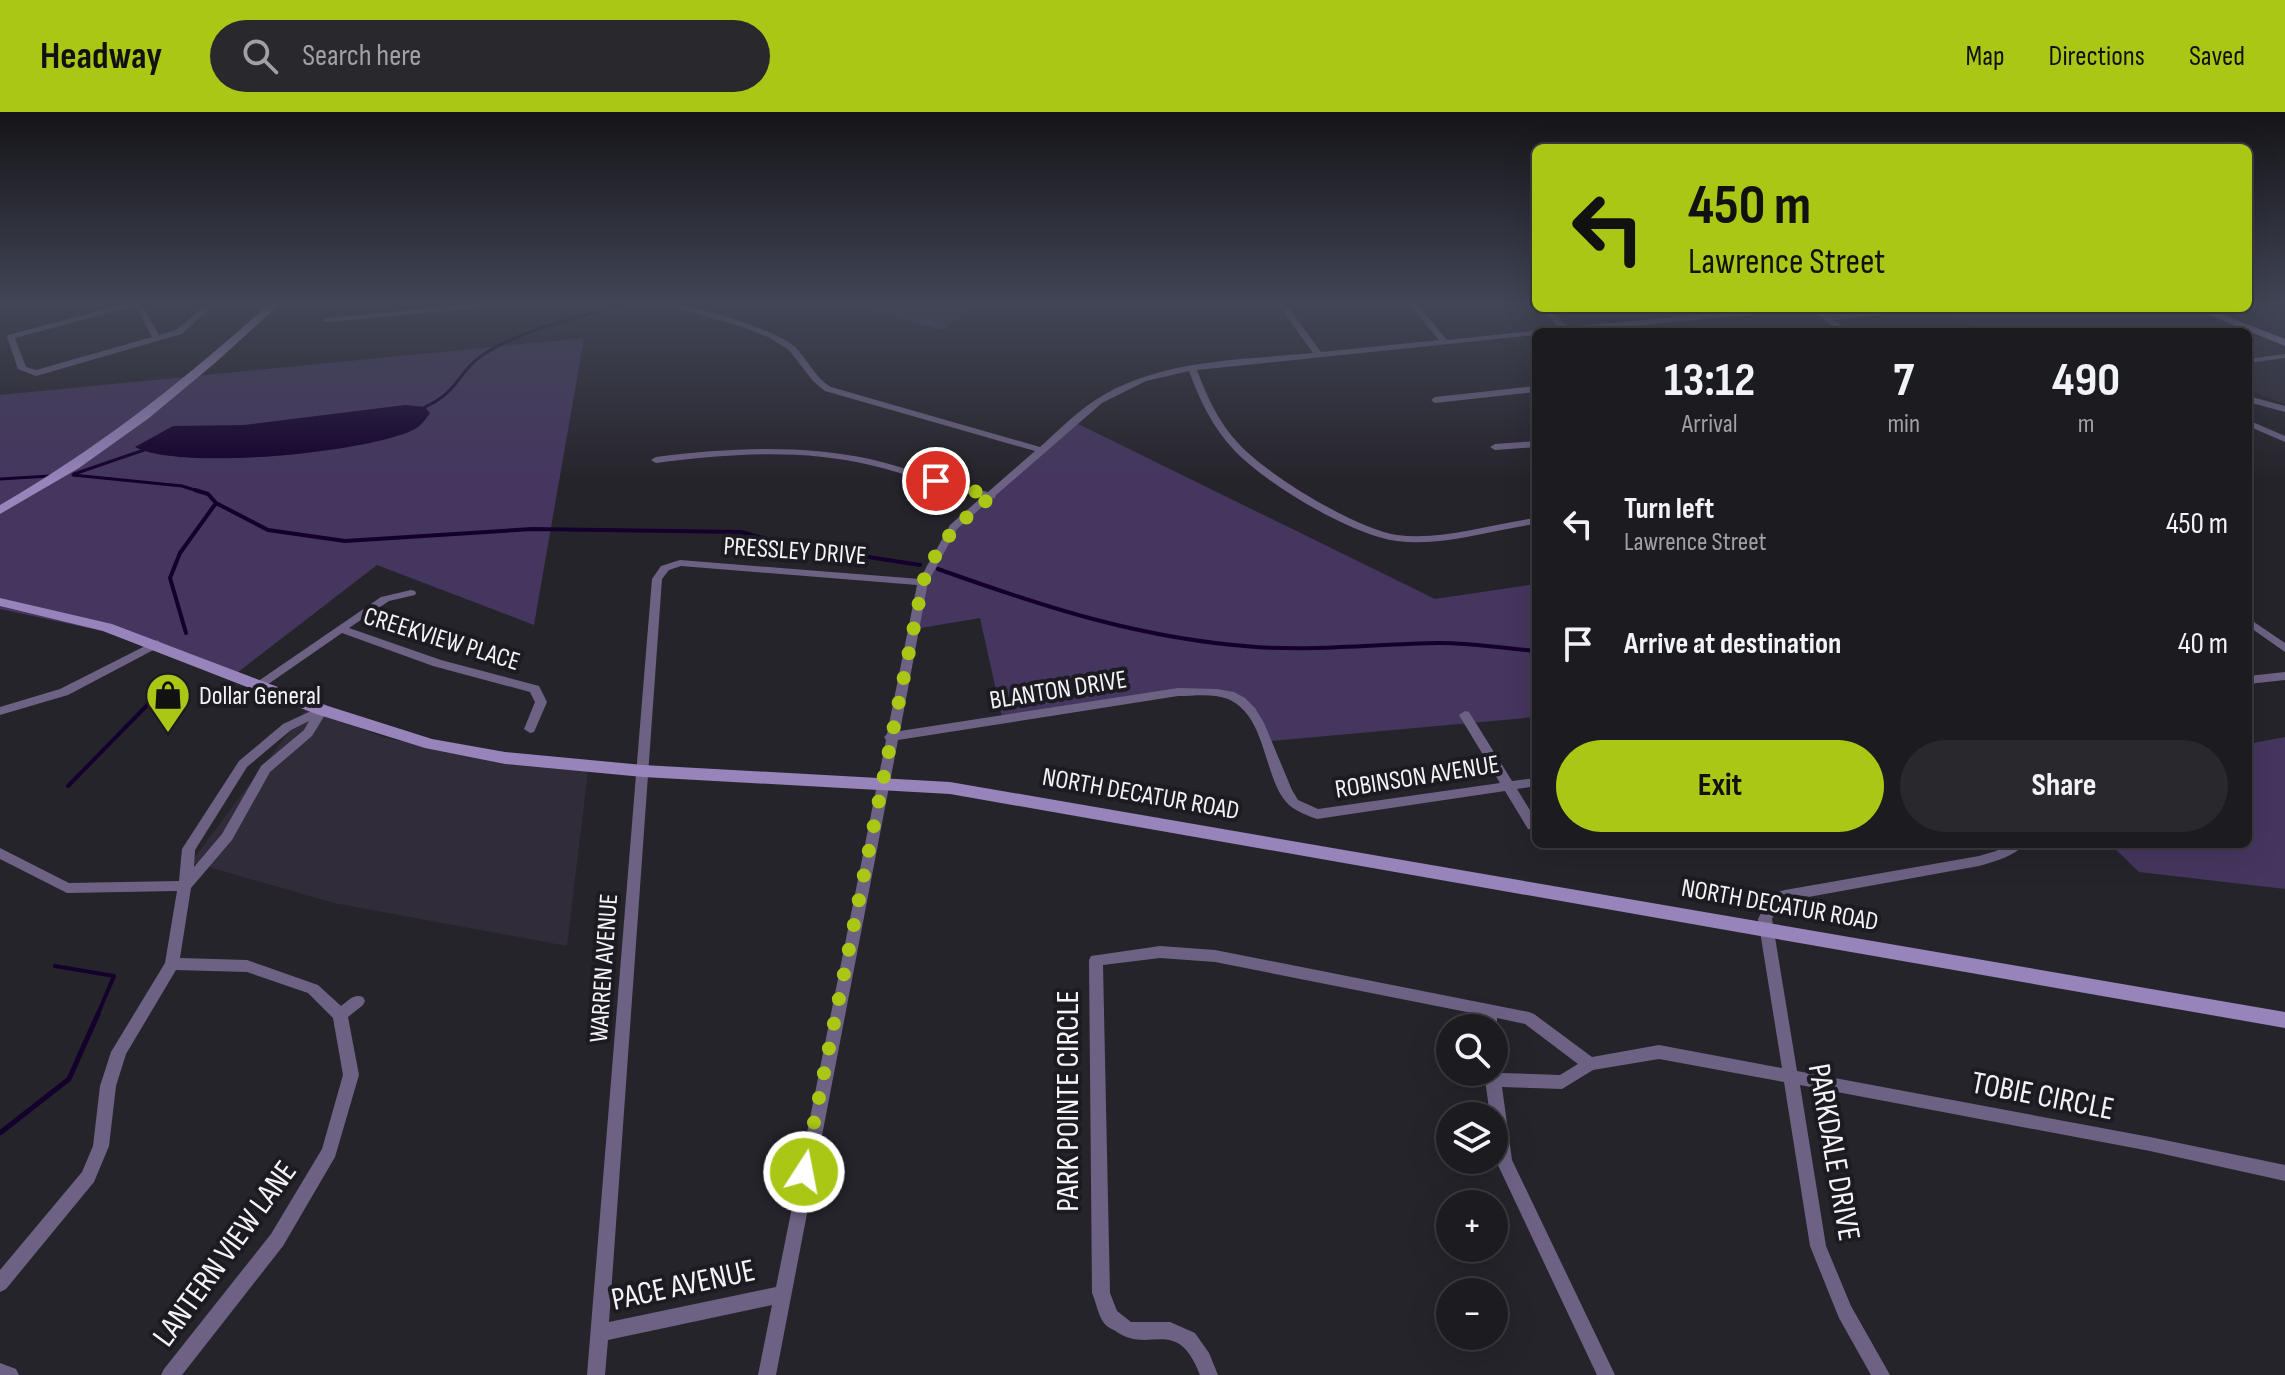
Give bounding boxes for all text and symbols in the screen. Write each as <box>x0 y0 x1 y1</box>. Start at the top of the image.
search box <box>210 20 770 92</box>
text: Headway <box>40 34 162 79</box>
icon: search <box>238 34 282 78</box>
text: Search here <box>302 38 421 74</box>
text: Map <box>1966 40 2005 73</box>
text: Directions <box>2049 40 2145 73</box>
text: Saved <box>2189 40 2245 73</box>
text: 450 m <box>1688 173 1811 240</box>
icon: left <box>1556 176 1660 280</box>
text: Lawrence Street <box>1688 241 1885 284</box>
text: 13:12 <box>1664 352 1755 409</box>
text: 7 <box>1893 352 1914 409</box>
text: 490 <box>2052 352 2120 409</box>
text: Arrival <box>1682 409 1738 440</box>
text: min <box>1887 409 1920 440</box>
text: m <box>2078 409 2094 440</box>
pin <box>902 447 970 515</box>
icon: arrive <box>914 459 958 503</box>
text: Turn left <box>1624 491 1714 527</box>
icon: left <box>1556 502 1600 546</box>
text: 450 m <box>2166 506 2228 542</box>
text: Lawrence Street <box>1624 527 1766 558</box>
street label: PRESSLEY DRIVE <box>722 531 867 572</box>
street label: CREEKVIEW PLACE <box>360 601 524 678</box>
icon: arrive <box>1556 622 1600 666</box>
text: Arrive at destination <box>1624 626 1841 662</box>
text: 40 m <box>2178 626 2228 662</box>
street label: BLANTON DRIVE <box>987 664 1129 717</box>
shop icon: Dollar General <box>144 671 192 734</box>
place label: Dollar General <box>199 681 321 712</box>
button: Exit <box>1556 740 1884 832</box>
button: Share <box>1900 740 2228 832</box>
street label: ROBINSON AVENUE <box>1333 749 1501 806</box>
street label: NORTH DECATUR ROAD <box>1040 762 1242 827</box>
street label: NORTH DECATUR ROAD <box>1679 873 1881 938</box>
street label: WARREN AVENUE <box>584 893 625 1044</box>
street label: PARK POINTE CIRCLE <box>1049 990 1088 1212</box>
map controls <box>1436 1014 1508 1350</box>
button: search <box>1436 1014 1508 1086</box>
street label: PARKDALE DRIVE <box>1799 1061 1868 1244</box>
street label: TOBIE CIRCLE <box>1968 1064 2117 1129</box>
button: layers <box>1436 1102 1508 1174</box>
position arrow <box>762 1130 846 1214</box>
street label: LANTERN VIEW LANE <box>145 1153 306 1354</box>
button: + <box>1436 1190 1508 1262</box>
street label: PACE AVENUE <box>608 1251 759 1320</box>
button: − <box>1436 1278 1508 1350</box>

